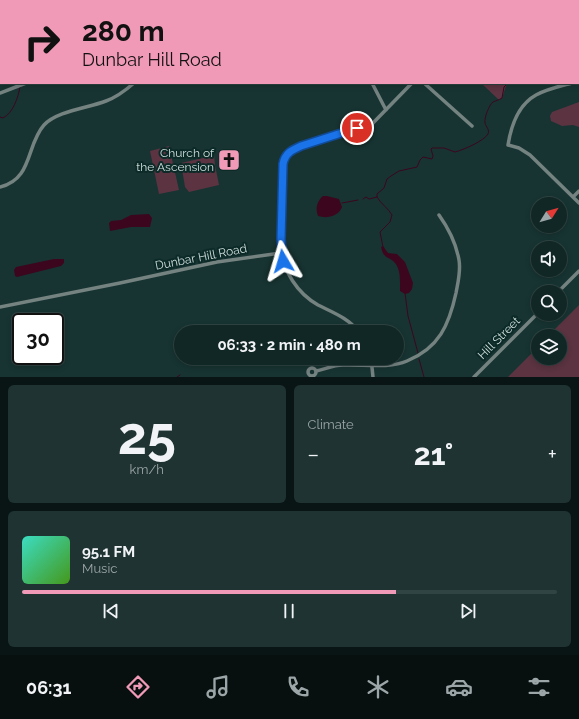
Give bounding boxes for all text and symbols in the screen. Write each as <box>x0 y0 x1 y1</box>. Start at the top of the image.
text: 280 m <box>82 15 165 48</box>
icon: right <box>16 16 68 68</box>
text: Dunbar Hill Road <box>82 49 222 70</box>
pin <box>340 111 374 145</box>
icon: arrive <box>346 117 368 139</box>
place label: Church of the Ascension <box>136 146 215 174</box>
church icon: Church of the Ascension <box>216 147 242 173</box>
north arrow <box>531 197 567 233</box>
map controls <box>531 197 567 365</box>
position arrow <box>262 240 304 282</box>
street label: Dunbar Hill Road <box>154 241 248 273</box>
button: sound <box>531 241 567 277</box>
button: search <box>531 285 567 321</box>
speed limit sign: 30 <box>12 313 64 365</box>
street label: Hill Street <box>475 314 523 362</box>
button: layers <box>531 329 567 365</box>
text: 06:33 · 2 min · 480 m <box>217 336 361 354</box>
text: 25 <box>118 405 176 466</box>
text: Climate <box>308 417 354 432</box>
text: 21° <box>414 437 453 472</box>
text: − <box>308 441 319 467</box>
text: + <box>548 441 557 467</box>
text: km/h <box>130 462 164 477</box>
text: 95.1 FM <box>82 543 135 561</box>
text: Music <box>82 561 117 576</box>
icon: previous <box>100 600 122 622</box>
icon: pause <box>278 600 300 622</box>
icon: next <box>457 600 479 622</box>
icon: directions <box>124 673 152 701</box>
icon: music <box>204 673 232 701</box>
icon: phone <box>284 673 312 701</box>
icon: climate <box>364 673 392 701</box>
icon: car <box>445 673 473 701</box>
icon: filters <box>525 673 553 701</box>
text: 06:31 <box>26 677 71 698</box>

